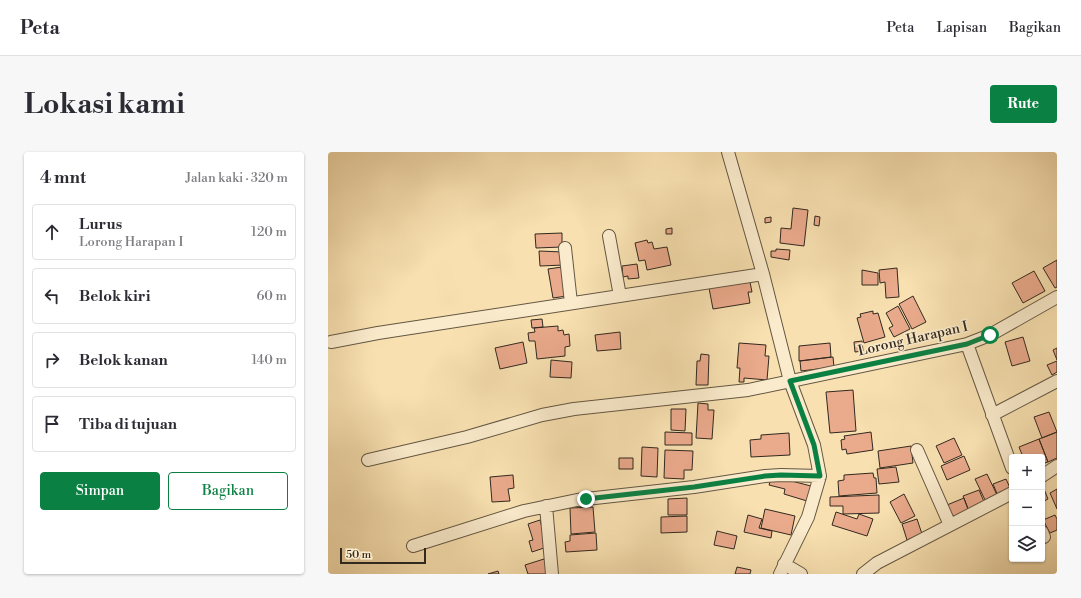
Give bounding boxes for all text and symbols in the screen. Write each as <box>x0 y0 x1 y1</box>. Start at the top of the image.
text: Peta <box>20 16 60 40</box>
text: Peta <box>886 19 914 37</box>
text: Lapisan <box>936 19 987 37</box>
text: Bagikan <box>1009 19 1061 37</box>
button: Rute <box>990 85 1057 123</box>
text: Lokasi kami <box>24 87 185 122</box>
text: 4 mnt <box>40 167 86 189</box>
text: Jalan kaki · 320 m <box>185 170 288 186</box>
text: Lurus <box>79 215 122 234</box>
icon: ahead <box>41 221 63 243</box>
text: 120 m <box>251 224 287 240</box>
text: Lorong Harapan I <box>79 234 183 250</box>
icon: left <box>41 285 63 307</box>
text: Belok kiri <box>79 287 150 306</box>
text: 60 m <box>256 288 287 304</box>
street label: Lorong Harapan I <box>856 317 970 360</box>
route start <box>981 326 999 344</box>
icon: right <box>41 349 63 371</box>
text: Belok kanan <box>79 351 168 370</box>
text: 140 m <box>251 352 287 368</box>
icon: arrive <box>41 413 63 435</box>
text: Tiba di tujuan <box>79 415 177 434</box>
map controls <box>1009 454 1045 562</box>
button: + <box>1009 454 1045 490</box>
button: Simpan <box>40 472 160 510</box>
button: Bagikan <box>168 472 288 510</box>
route end <box>577 490 595 508</box>
button: − <box>1009 490 1045 526</box>
button: layers <box>1009 526 1045 562</box>
scale bar <box>340 546 426 565</box>
text: 50 m <box>346 548 371 562</box>

